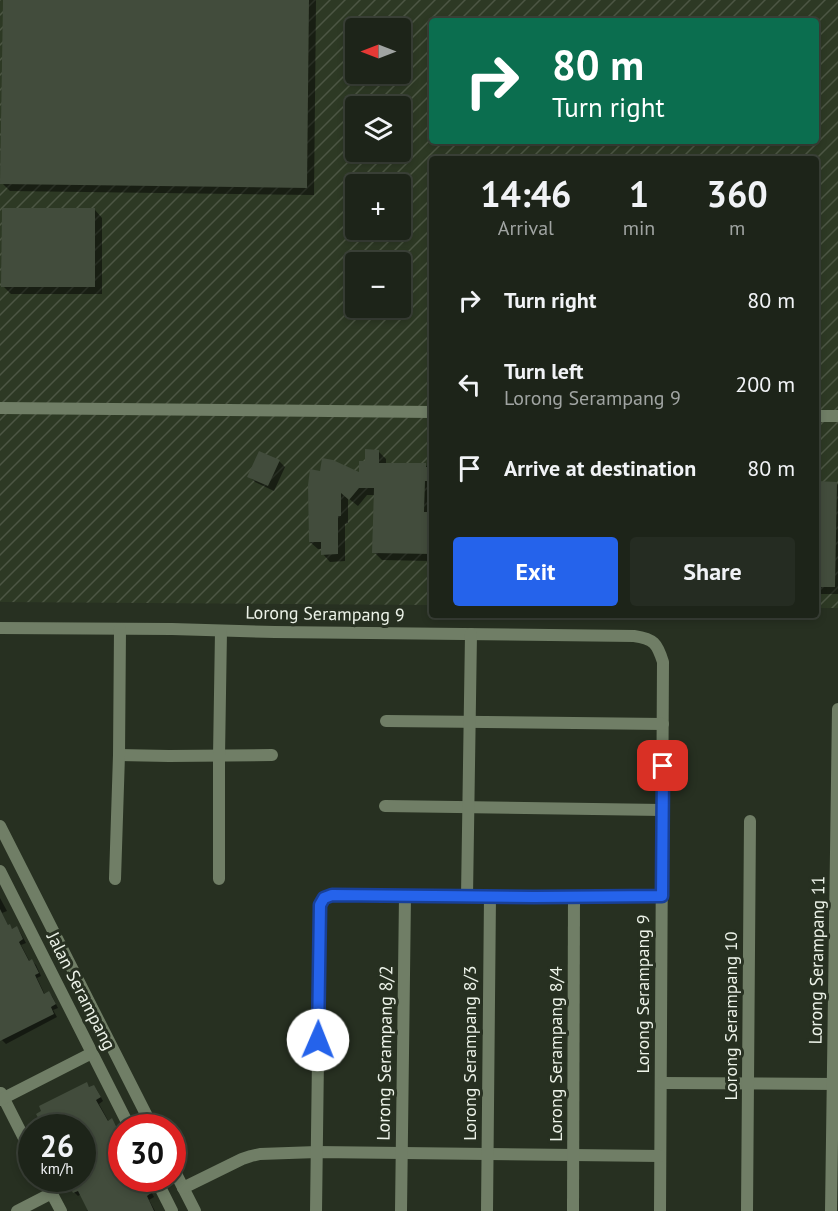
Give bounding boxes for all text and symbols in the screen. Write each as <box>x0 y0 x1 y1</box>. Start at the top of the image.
north arrow <box>345 18 411 84</box>
map controls <box>345 18 411 318</box>
text: 80 m <box>552 37 644 92</box>
icon: right <box>453 42 531 120</box>
text: Turn right <box>552 90 665 124</box>
button: layers <box>345 96 411 162</box>
text: 14:46 <box>480 170 572 217</box>
text: 1 <box>629 170 649 217</box>
text: 360 <box>707 170 768 217</box>
button: + <box>345 174 411 240</box>
text: Arrival <box>498 215 554 241</box>
text: min <box>623 215 655 241</box>
text: m <box>729 215 745 241</box>
button: − <box>345 252 411 318</box>
icon: right <box>453 284 486 317</box>
text: Turn right <box>504 286 596 314</box>
text: 80 m <box>747 286 795 314</box>
text: Turn left <box>504 357 584 385</box>
icon: left <box>453 368 486 401</box>
text: 200 m <box>735 370 795 398</box>
text: Lorong Serampang 9 <box>504 385 681 411</box>
icon: arrive <box>453 452 486 485</box>
text: Arrive at destination <box>504 454 696 482</box>
text: 80 m <box>747 454 795 482</box>
button: Exit <box>453 537 618 606</box>
button: Share <box>630 537 795 606</box>
street label: Lorong Serampang 9 <box>245 601 405 626</box>
pin <box>637 740 688 791</box>
icon: arrive <box>646 749 679 782</box>
street label: Lorong Serampang 11 <box>804 875 829 1045</box>
street label: Lorong Serampang 9 <box>631 914 654 1074</box>
street label: Jalan Serampang <box>41 927 121 1054</box>
street label: Lorong Serampang 10 <box>719 931 742 1100</box>
street label: Lorong Serampang 8/2 <box>371 965 398 1141</box>
street label: Lorong Serampang 8/3 <box>458 965 481 1141</box>
street label: Lorong Serampang 8/4 <box>544 966 567 1142</box>
position arrow <box>286 1008 350 1072</box>
speed limit sign: 30 <box>108 1114 186 1192</box>
text: 26 <box>40 1126 74 1165</box>
text: km/h <box>41 1159 73 1178</box>

